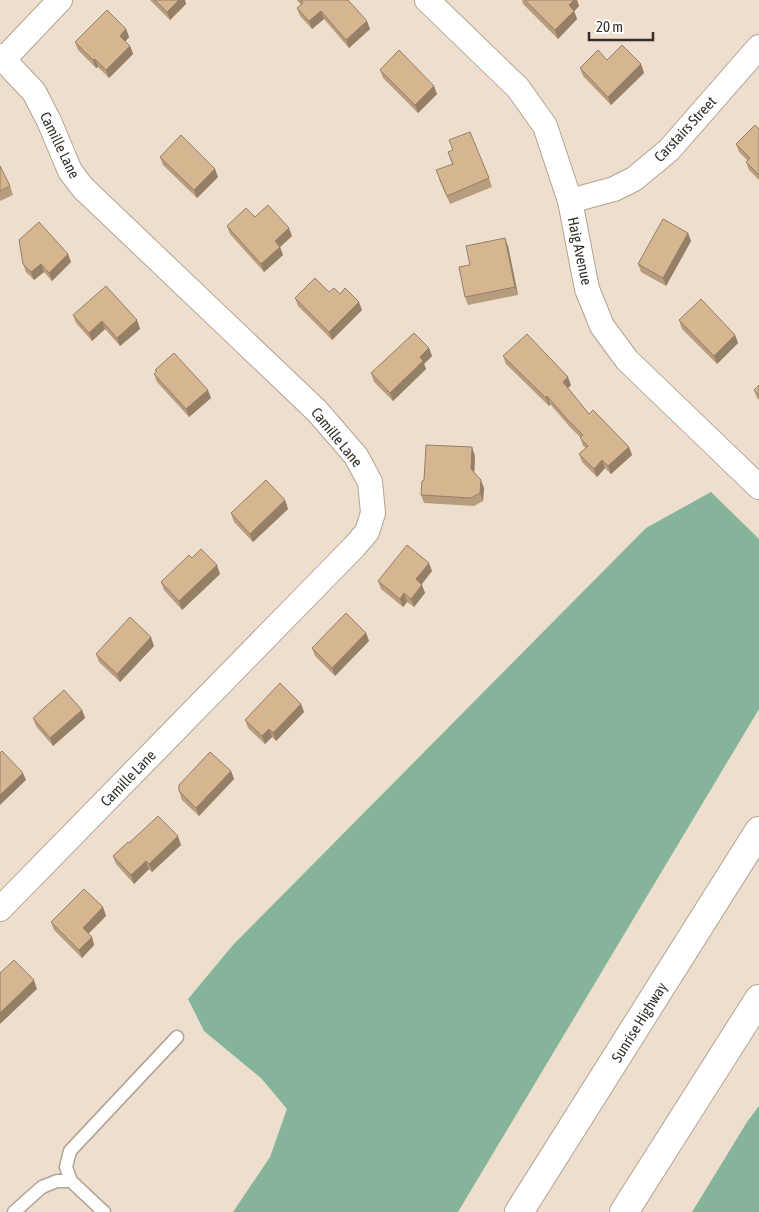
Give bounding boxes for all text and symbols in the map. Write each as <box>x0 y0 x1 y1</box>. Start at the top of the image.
scale bar <box>589 10 653 42</box>
text: 20 m <box>596 18 623 35</box>
street label: Carstairs Street <box>651 93 719 165</box>
street label: Camille Lane <box>37 109 83 181</box>
street label: Haig Avenue <box>564 215 596 287</box>
street label: Camille Lane <box>308 404 366 470</box>
street label: Camille Lane <box>97 746 159 810</box>
street label: Sunrise Highway <box>608 979 670 1065</box>

